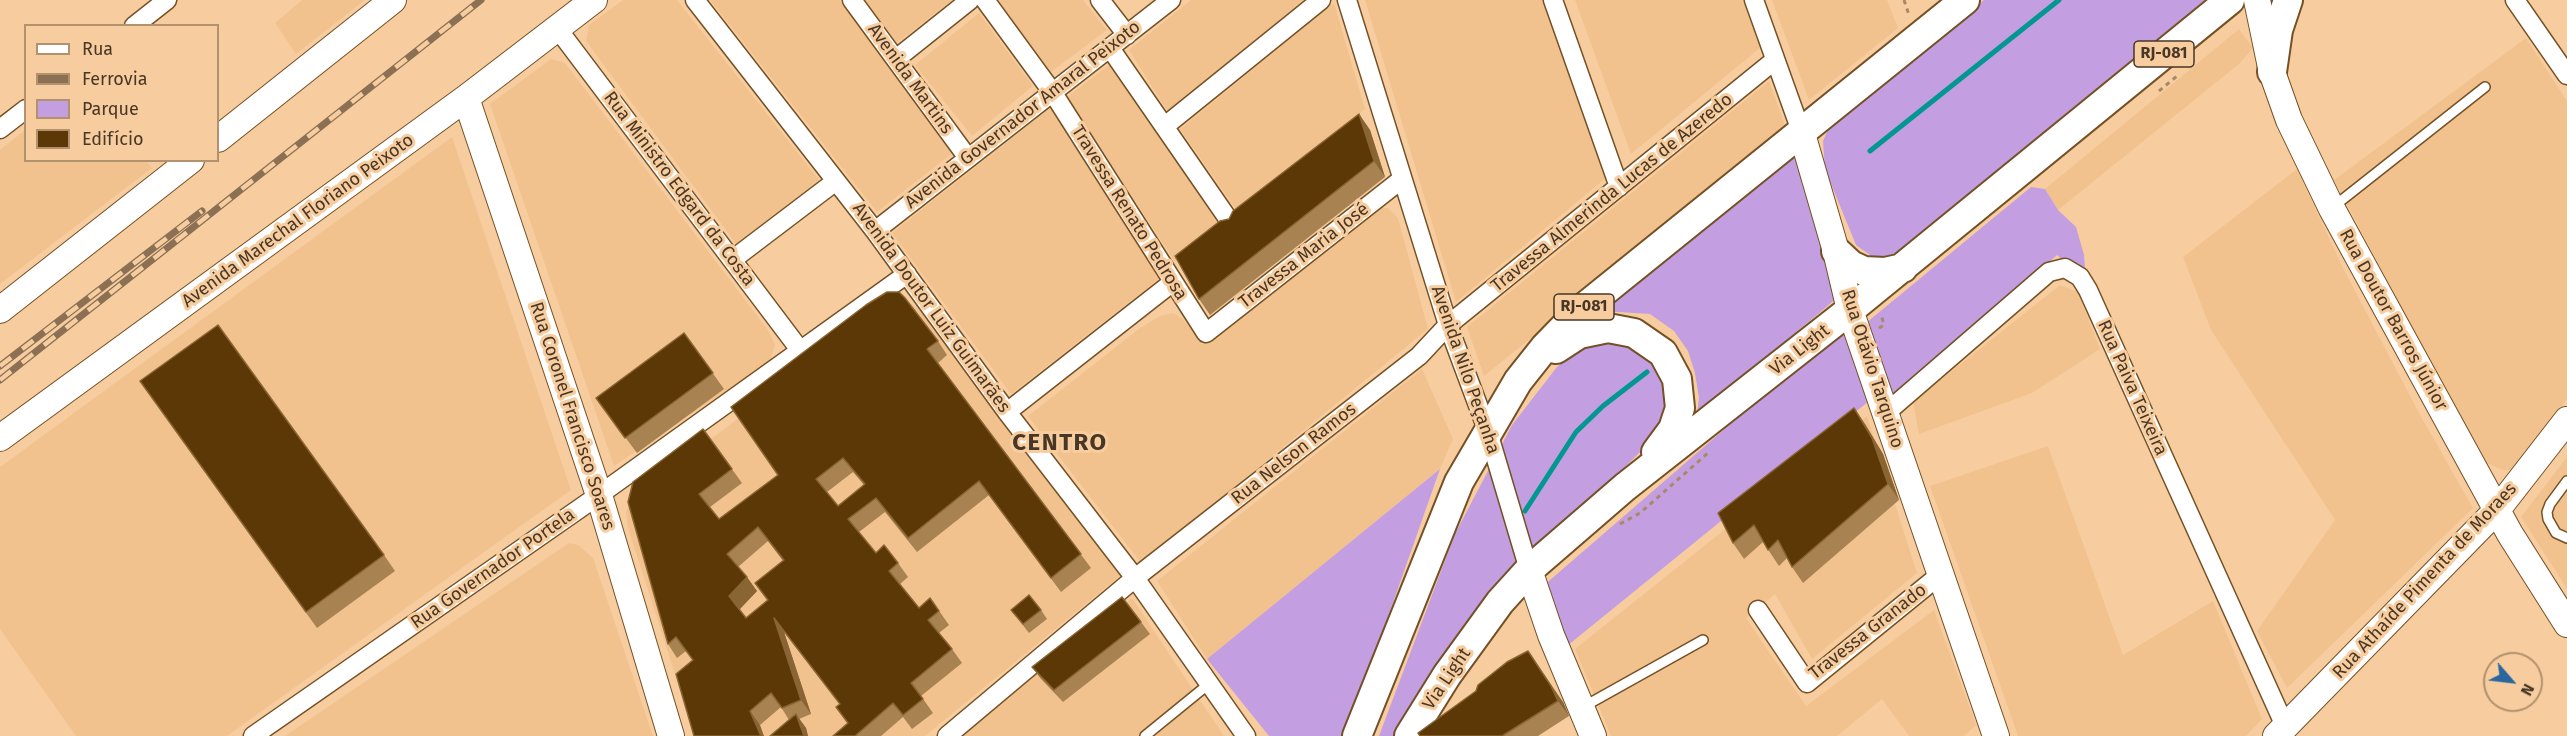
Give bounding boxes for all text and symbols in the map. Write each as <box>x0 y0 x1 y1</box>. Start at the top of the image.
street label: Avenida Governador Amaral Peixoto <box>901 16 1145 214</box>
street label: Avenida Martins <box>863 20 957 138</box>
legend <box>24 24 219 162</box>
text: Rua <box>82 38 113 60</box>
road number: RJ-081 <box>2134 41 2194 67</box>
text: Ferrovia <box>82 68 148 90</box>
street label: Rua Ministro Edgard da Costa <box>599 87 759 291</box>
street label: Travessa Almerinda Lucas de Azeredo <box>1487 89 1737 297</box>
text: Parque <box>82 98 139 120</box>
street label: Travessa Renato Pedrosa <box>1066 122 1192 304</box>
text: Edifício <box>82 128 144 150</box>
street label: Avenida Marechal Floriano Peixoto <box>178 130 418 312</box>
street label: Avenida Doutor Luiz Guimarães <box>848 199 1014 417</box>
street label: Travessa Maria José <box>1235 199 1373 313</box>
street label: Rua Doutor Barros Júnior <box>2334 226 2452 414</box>
street label: Avenida Nilo Peçanha <box>1426 283 1504 457</box>
street label: Rua Otávio Tarquino <box>1836 287 1908 451</box>
road number: RJ-081 <box>1554 294 1614 320</box>
street label: Rua Coronel Francisco Soares <box>525 299 619 533</box>
street label: Rua Paiva Teixeira <box>2092 317 2172 459</box>
street label: Via Light <box>1766 320 1834 380</box>
street label: Rua Nelson Ramos <box>1227 399 1361 509</box>
district label: CENTRO <box>1012 429 1108 457</box>
street label: Rua Athaíde Pimenta de Moraes <box>2328 479 2522 683</box>
street label: Rua Governador Portela <box>407 504 579 634</box>
street label: Travessa Granado <box>1805 579 1931 685</box>
street label: Via Light <box>1418 644 1476 714</box>
north arrow <box>2483 652 2543 712</box>
text: N <box>2517 681 2538 699</box>

